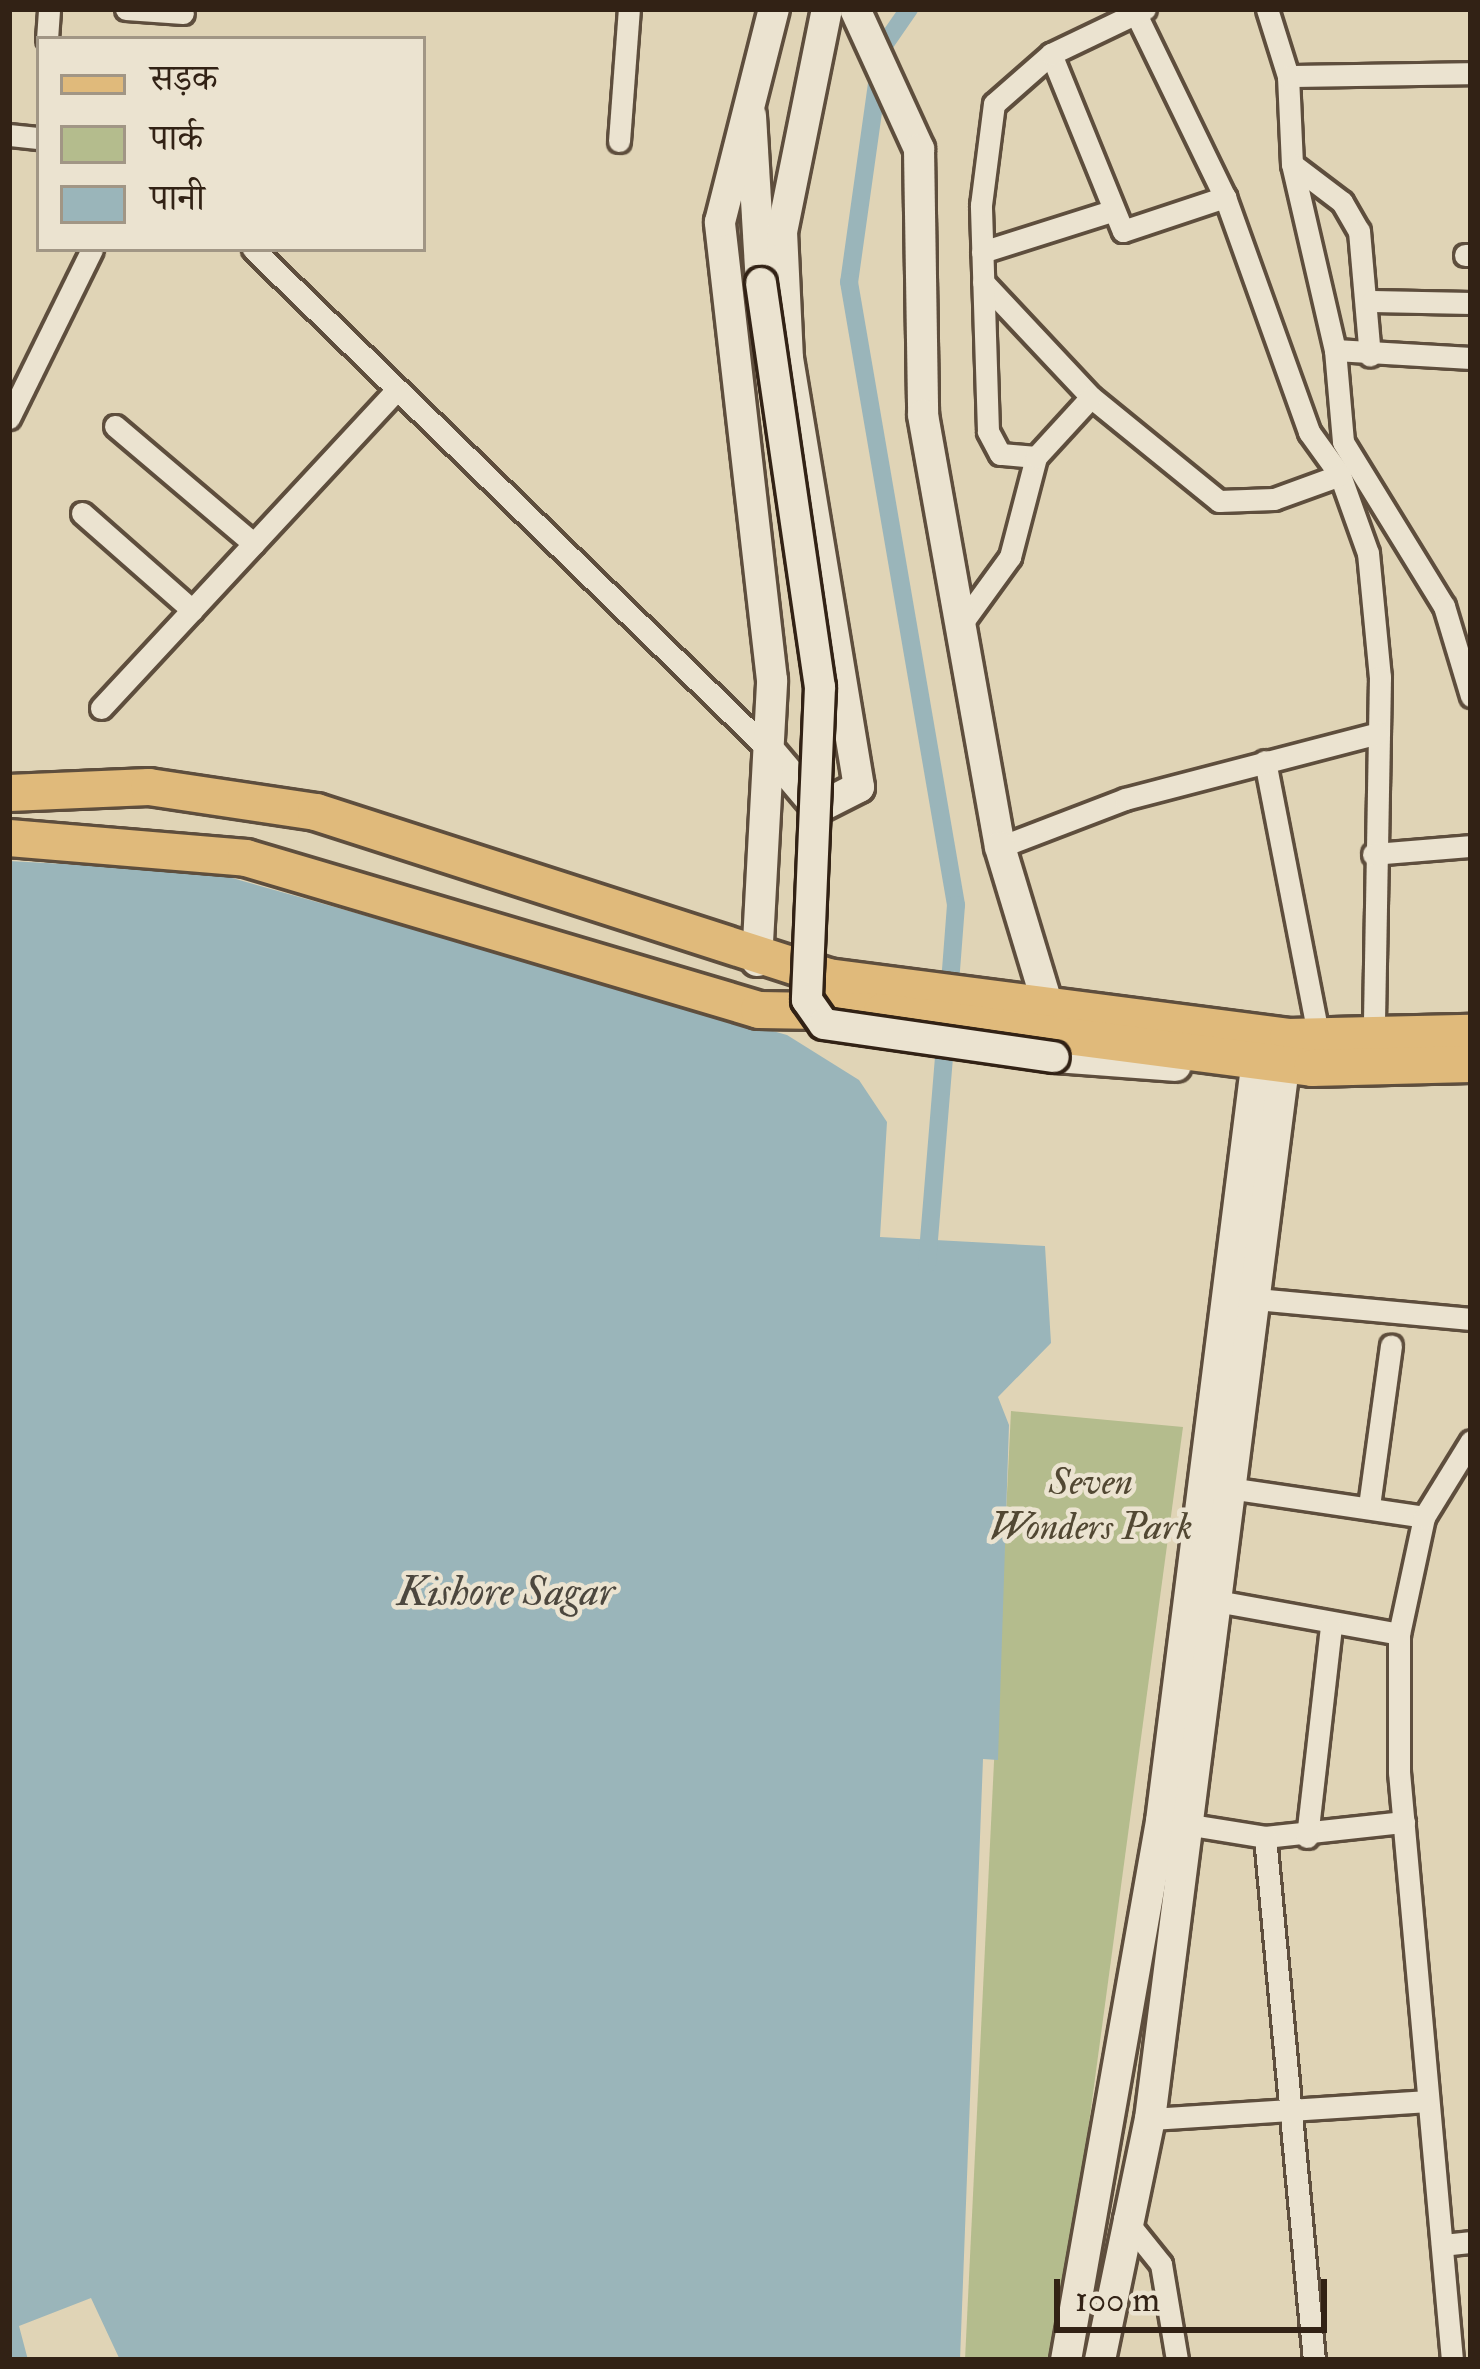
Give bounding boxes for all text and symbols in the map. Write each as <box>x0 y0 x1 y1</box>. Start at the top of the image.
legend <box>36 36 426 252</box>
text: सड़क <box>150 56 218 101</box>
text: पार्क <box>150 116 203 161</box>
text: पानी <box>150 176 205 221</box>
park label: Seven Wonders Park <box>989 1460 1193 1551</box>
water label: Kishore Sagar <box>397 1567 615 1617</box>
scale bar <box>1060 2255 1333 2329</box>
text: 100 m <box>1075 2277 1160 2322</box>

